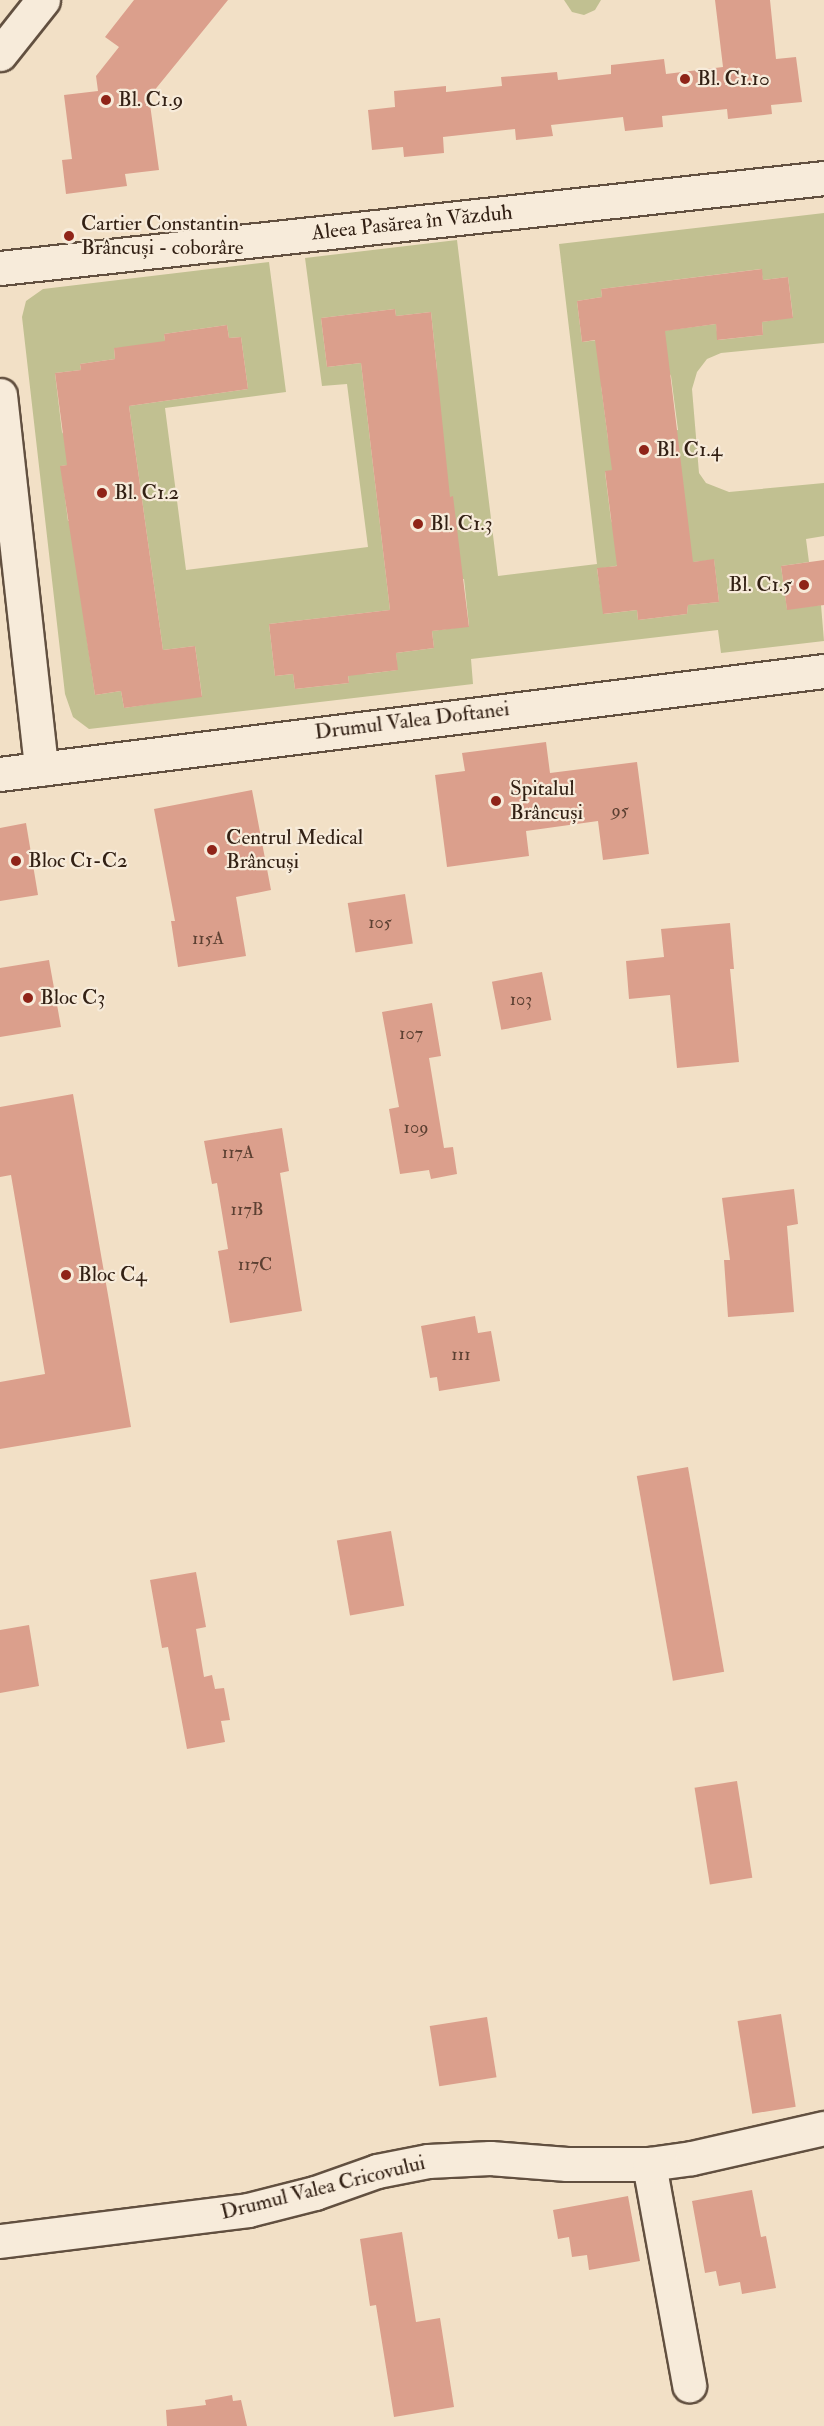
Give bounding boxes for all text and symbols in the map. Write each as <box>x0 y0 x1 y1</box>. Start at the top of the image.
place label: Bl. C1.10 <box>697 66 770 92</box>
marker: Bl. C1.10 <box>678 72 692 86</box>
place label: Bl. C1.9 <box>118 87 183 113</box>
marker: Bl. C1.9 <box>99 93 113 107</box>
street label: Aleea Pasărea în Văzduh <box>310 200 514 246</box>
place label: Cartier Constantin Brâncuși - coborâre <box>81 211 244 261</box>
marker: Cartier Constantin Brâncuși - coborâre <box>62 229 76 243</box>
place label: Bl. C1.4 <box>656 437 722 463</box>
marker: Bl. C1.4 <box>637 443 651 457</box>
place label: Bl. C1.2 <box>114 480 179 506</box>
marker: Bl. C1.2 <box>95 486 109 500</box>
place label: Bl. C1.3 <box>430 511 493 537</box>
marker: Bl. C1.3 <box>411 517 425 531</box>
place label: Bl. C1.5 <box>729 572 792 598</box>
marker: Bl. C1.5 <box>797 578 811 592</box>
street label: Drumul Valea Doftanei <box>313 697 511 745</box>
place label: Spitalul Brâncuși <box>510 776 583 826</box>
marker: Spitalul Brâncuși <box>487 792 505 810</box>
house number: 95 <box>611 800 629 822</box>
place label: Centrul Medical Brâncuși <box>226 825 363 875</box>
marker: Centrul Medical Brâncuși <box>203 841 221 859</box>
place label: Bloc C1-C2 <box>28 848 128 874</box>
marker: Bloc C1-C2 <box>9 854 23 868</box>
house number: 105 <box>368 912 392 934</box>
house number: 115A <box>192 928 224 950</box>
place label: Bloc C3 <box>40 985 105 1011</box>
house number: 103 <box>510 989 532 1011</box>
marker: Bloc C3 <box>21 991 35 1005</box>
house number: 107 <box>399 1023 423 1045</box>
house number: 109 <box>404 1117 428 1139</box>
house number: 117A <box>222 1142 254 1164</box>
house number: 117B <box>231 1199 263 1221</box>
house number: 117C <box>238 1254 272 1276</box>
place label: Bloc C4 <box>78 1262 147 1288</box>
marker: Bloc C4 <box>59 1268 73 1282</box>
house number: 111 <box>451 1344 471 1366</box>
street label: Drumul Valea Cricovului <box>218 2150 428 2226</box>

